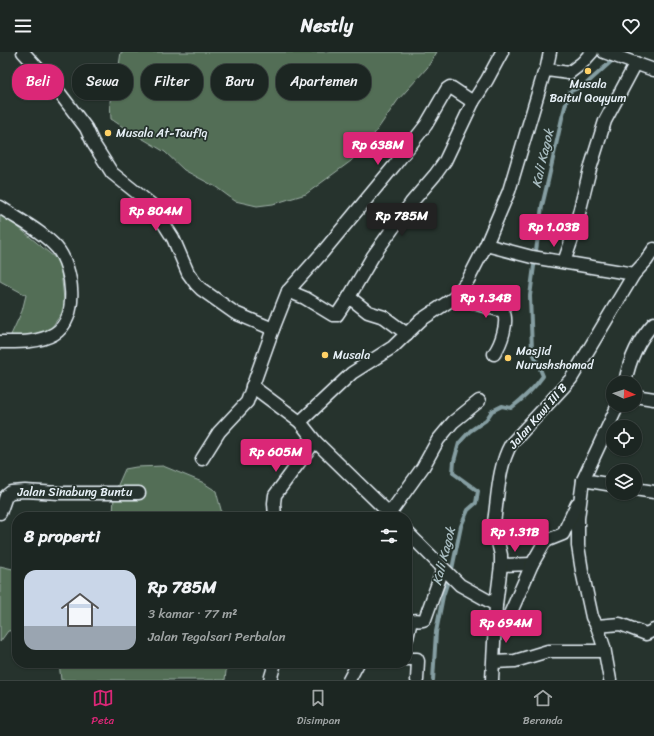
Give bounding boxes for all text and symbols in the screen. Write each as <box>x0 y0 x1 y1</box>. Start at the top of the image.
text: Nestly <box>301 10 353 42</box>
icon: menu <box>12 15 34 37</box>
icon: heart <box>620 15 642 37</box>
chip: Beli <box>12 64 64 100</box>
chip: Sewa <box>72 64 133 100</box>
chip: Filter <box>141 64 203 100</box>
chip: Baru <box>211 64 268 100</box>
chip: Apartemen <box>276 64 371 100</box>
marker: Musala Baitul Qoyyum <box>583 66 593 76</box>
place label: Musala Baitul Qoyyum <box>549 73 627 109</box>
place label: Musala At-Taufiq <box>116 122 208 144</box>
water label: Kali Kagok <box>525 125 561 190</box>
marker: Musala At-Taufiq <box>103 128 113 138</box>
pin: Rp 638M <box>341 132 415 166</box>
text: Rp 638M <box>352 133 404 156</box>
pin: Rp 804M <box>119 198 193 232</box>
text: Rp 804M <box>129 199 183 222</box>
pin: Rp 785M <box>365 203 439 237</box>
text: Rp 785M <box>376 204 428 227</box>
pin: Rp 1.03B <box>513 214 595 248</box>
text: Rp 1.03B <box>528 215 580 238</box>
pin: Rp 1.34B <box>445 285 527 319</box>
text: Rp 1.34B <box>460 286 512 309</box>
place label: Masjid Nurushshomad <box>516 340 595 376</box>
place label: Musala <box>333 344 370 366</box>
marker: Musala <box>320 350 330 360</box>
marker: Masjid Nurushshomad <box>503 353 513 363</box>
north arrow <box>606 376 642 412</box>
map controls <box>606 376 642 500</box>
street label: Jalan Kawi III B <box>502 378 573 455</box>
button: locate <box>606 420 642 456</box>
pin: Rp 605M <box>239 439 313 473</box>
text: Rp 605M <box>250 440 302 463</box>
button: layers <box>606 464 642 500</box>
street label: Jalan Sinabung Buntu <box>17 481 133 503</box>
pin: Rp 1.31B <box>474 519 556 553</box>
text: Rp 1.31B <box>491 520 539 543</box>
text: 8 properti <box>24 521 100 551</box>
water label: Kali Kagok <box>425 523 462 588</box>
icon: filters <box>378 525 400 547</box>
text: Rp 785M <box>148 572 217 602</box>
icon: home <box>56 586 104 634</box>
text: 3 kamar · 77 m² <box>148 602 237 625</box>
pin: Rp 694M <box>469 610 543 644</box>
text: Rp 694M <box>480 611 532 634</box>
text: Jalan Tegalsari Perbalan <box>148 625 285 648</box>
tab: Peta <box>91 687 114 730</box>
tab: Disimpan <box>297 687 340 730</box>
tab: Beranda <box>523 687 563 730</box>

